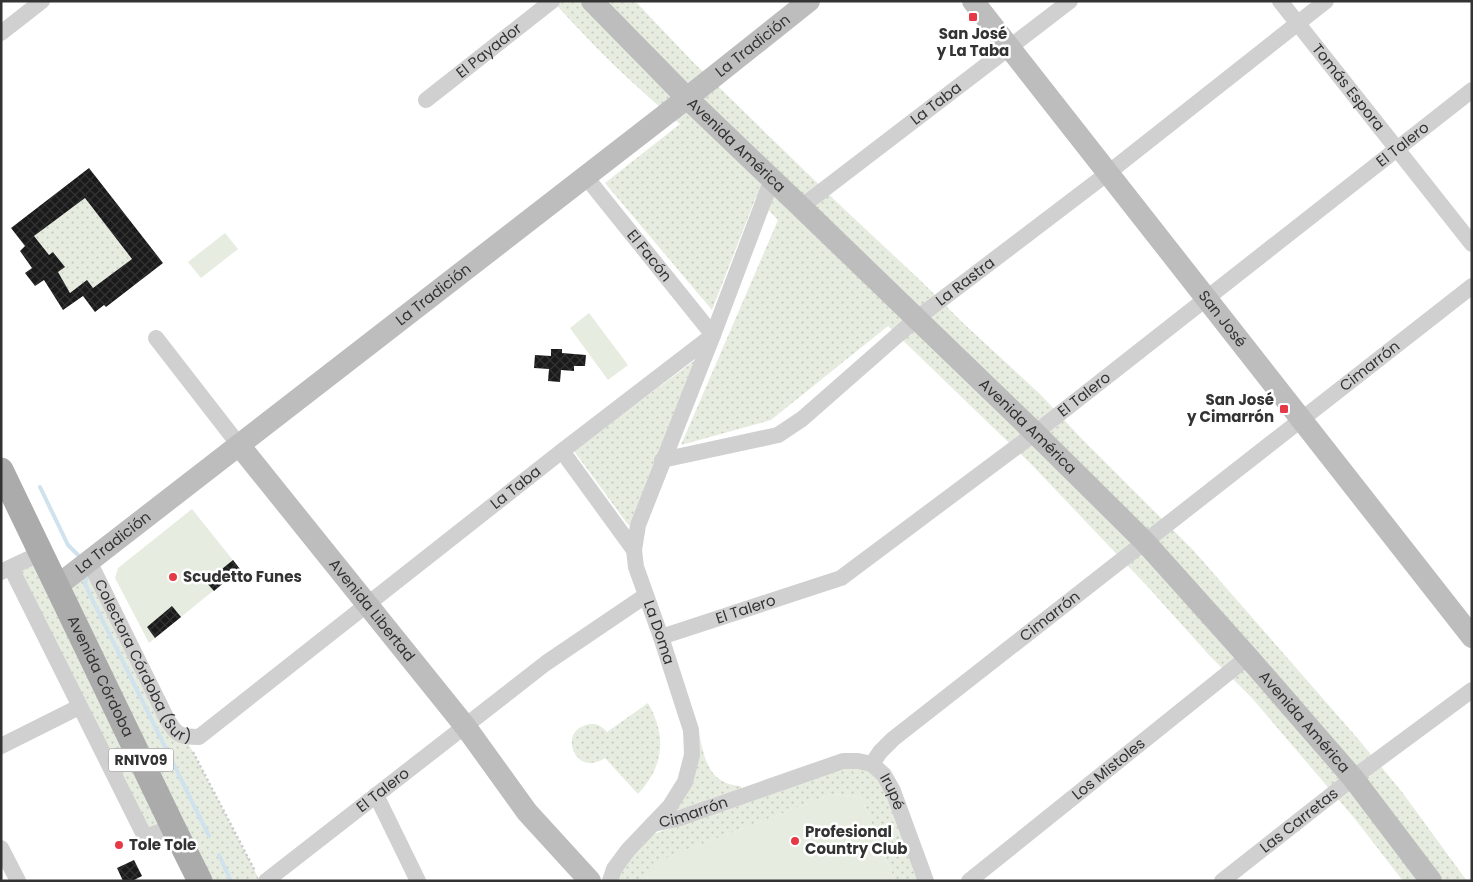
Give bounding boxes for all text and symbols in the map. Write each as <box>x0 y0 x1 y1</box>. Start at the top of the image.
street label: La Tradición <box>711 9 794 82</box>
marker: San José y La Taba <box>967 11 979 23</box>
street label: El Payador <box>451 18 526 83</box>
place label: San José y La Taba <box>936 23 1009 61</box>
street label: Tomás Espora <box>1307 39 1390 135</box>
street label: La Taba <box>906 77 966 130</box>
street label: Avenida América <box>683 93 791 197</box>
street label: El Talero <box>1372 117 1433 171</box>
street label: El Facón <box>622 225 677 286</box>
street label: La Rastra <box>931 252 999 310</box>
street label: La Tradición <box>391 258 475 330</box>
street label: San José <box>1194 286 1252 351</box>
street label: Cimarrón <box>1335 335 1404 396</box>
street label: El Talero <box>1053 367 1115 421</box>
street label: Avenida América <box>975 373 1082 479</box>
place label: San José y Cimarrón <box>1186 389 1274 427</box>
marker: San José y Cimarrón <box>1278 403 1290 415</box>
street label: La Taba <box>486 461 545 514</box>
street label: La Tradición <box>71 506 155 578</box>
street label: Avenida Libertad <box>324 554 420 666</box>
place label: Scudetto Funes <box>183 566 302 587</box>
marker: Scudetto Funes <box>167 571 179 583</box>
street label: Colectora Córdoba (Sur) <box>90 576 193 747</box>
street label: Cimarrón <box>1015 586 1084 646</box>
street label: El Talero <box>713 589 778 628</box>
street label: La Doma <box>639 597 680 667</box>
street label: Avenida Córdoba <box>63 612 139 740</box>
street label: Avenida América <box>1255 666 1355 777</box>
street label: Los Mistoles <box>1067 733 1149 804</box>
road number: RN1V09 <box>108 748 174 772</box>
street label: El Talero <box>352 762 413 817</box>
street label: Irupé <box>875 769 910 813</box>
street label: Las Carretas <box>1255 783 1342 857</box>
street label: Cimarrón <box>657 791 730 832</box>
place label: Profesional Country Club <box>805 821 908 859</box>
place label: Tole Tole <box>129 834 196 855</box>
marker: Profesional Country Club <box>789 835 801 847</box>
marker: Tole Tole <box>113 839 125 851</box>

